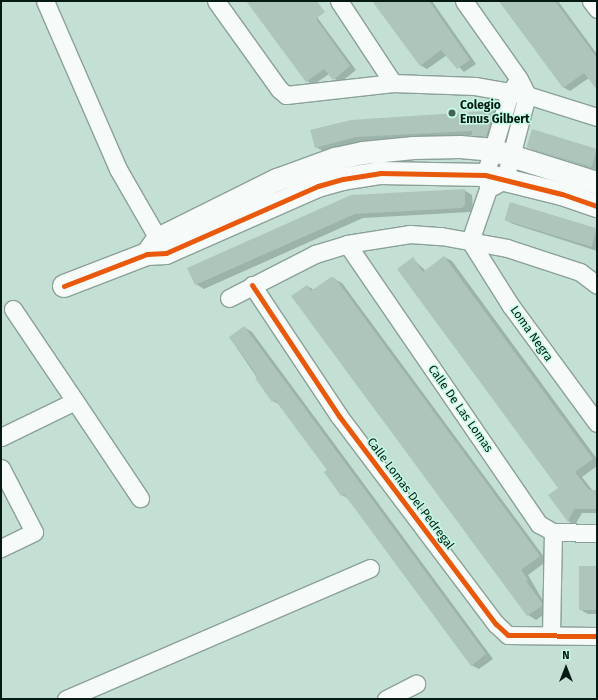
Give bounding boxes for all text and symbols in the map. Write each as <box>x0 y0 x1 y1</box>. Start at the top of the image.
place label: Colegio Emus Gilbert <box>460 99 530 127</box>
marker: Colegio Emus Gilbert <box>447 108 457 118</box>
street label: Loma Negra <box>507 303 555 365</box>
street label: Calle De Las Lomas <box>425 363 495 455</box>
street label: Calle Lomas Del Pedregal <box>363 435 457 553</box>
north arrow <box>546 648 586 688</box>
text: N <box>562 649 570 662</box>

